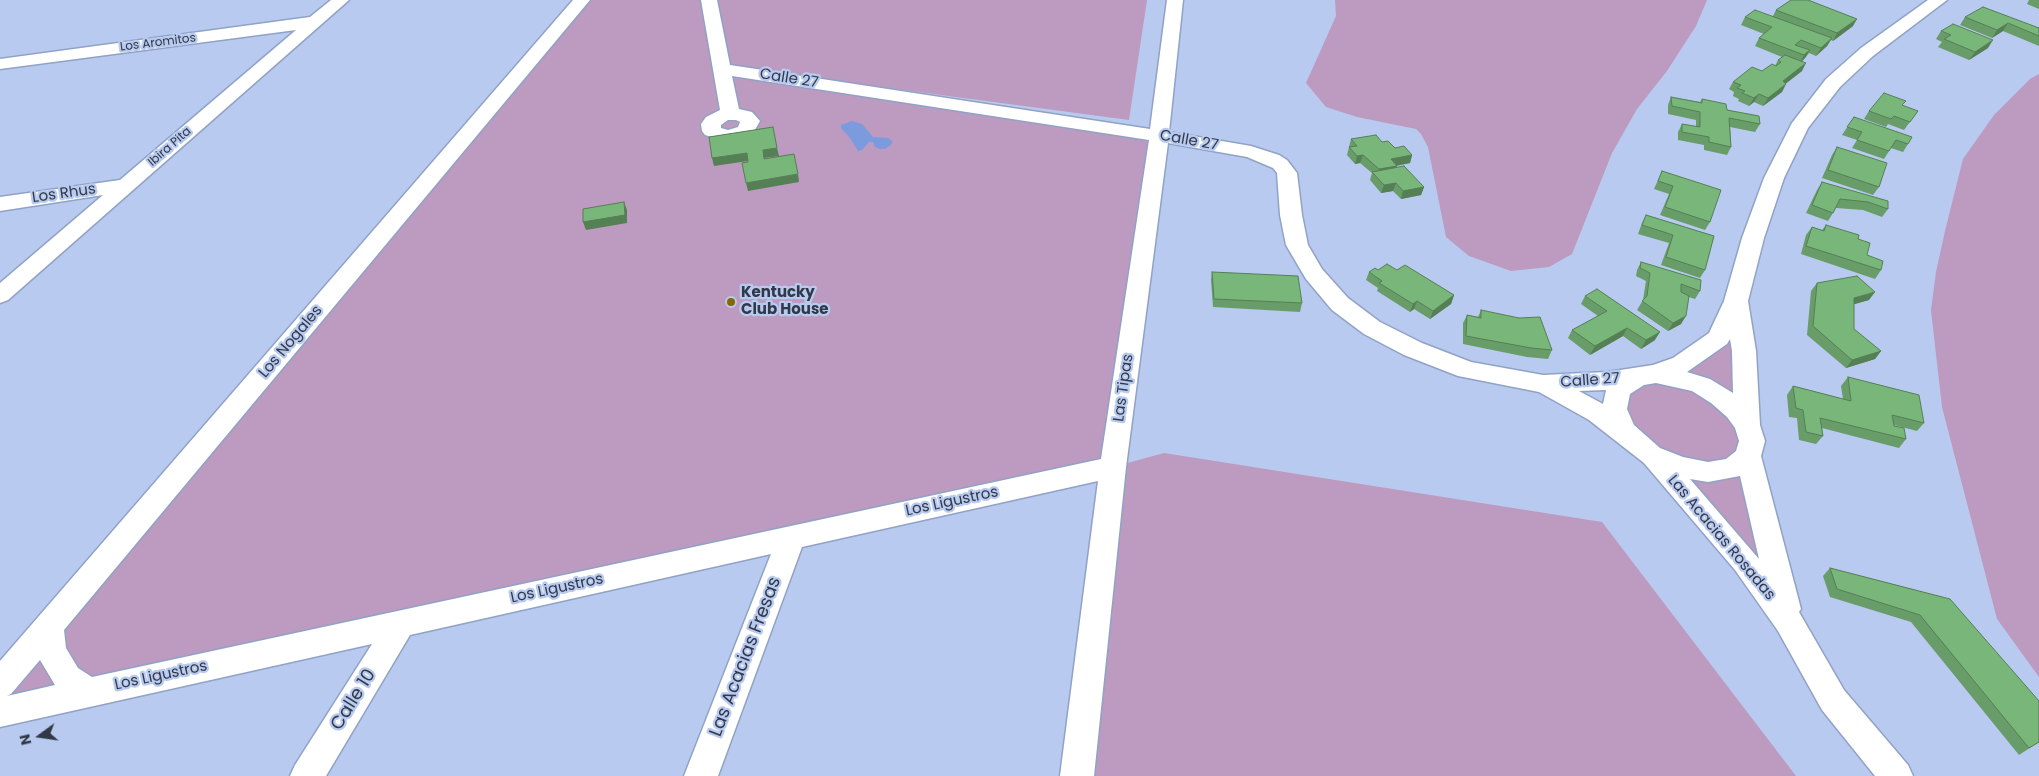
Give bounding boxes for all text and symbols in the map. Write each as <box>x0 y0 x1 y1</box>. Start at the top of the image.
street label: Los Aromitos <box>119 31 197 55</box>
street label: Calle 27 <box>758 65 820 93</box>
street label: Ibira Pita <box>146 124 194 170</box>
street label: Calle 27 <box>1158 127 1220 155</box>
street label: Los Rhus <box>31 181 97 207</box>
place label: Kentucky Club House <box>741 284 829 319</box>
marker: Kentucky Club House <box>725 296 737 308</box>
street label: Los Nogales <box>255 302 327 382</box>
street label: Las Tipas <box>1110 353 1138 423</box>
street label: Calle 27 <box>1560 370 1620 392</box>
street label: Las Acacias Rosadas <box>1664 472 1778 604</box>
street label: Los Ligustros <box>904 483 1000 521</box>
street label: Los Ligustros <box>509 570 605 608</box>
street label: Las Acacias Fresas <box>706 574 786 740</box>
street label: Los Ligustros <box>113 657 209 695</box>
street label: Calle 10 <box>327 665 381 735</box>
north arrow <box>15 711 65 761</box>
text: N <box>14 732 36 747</box>

